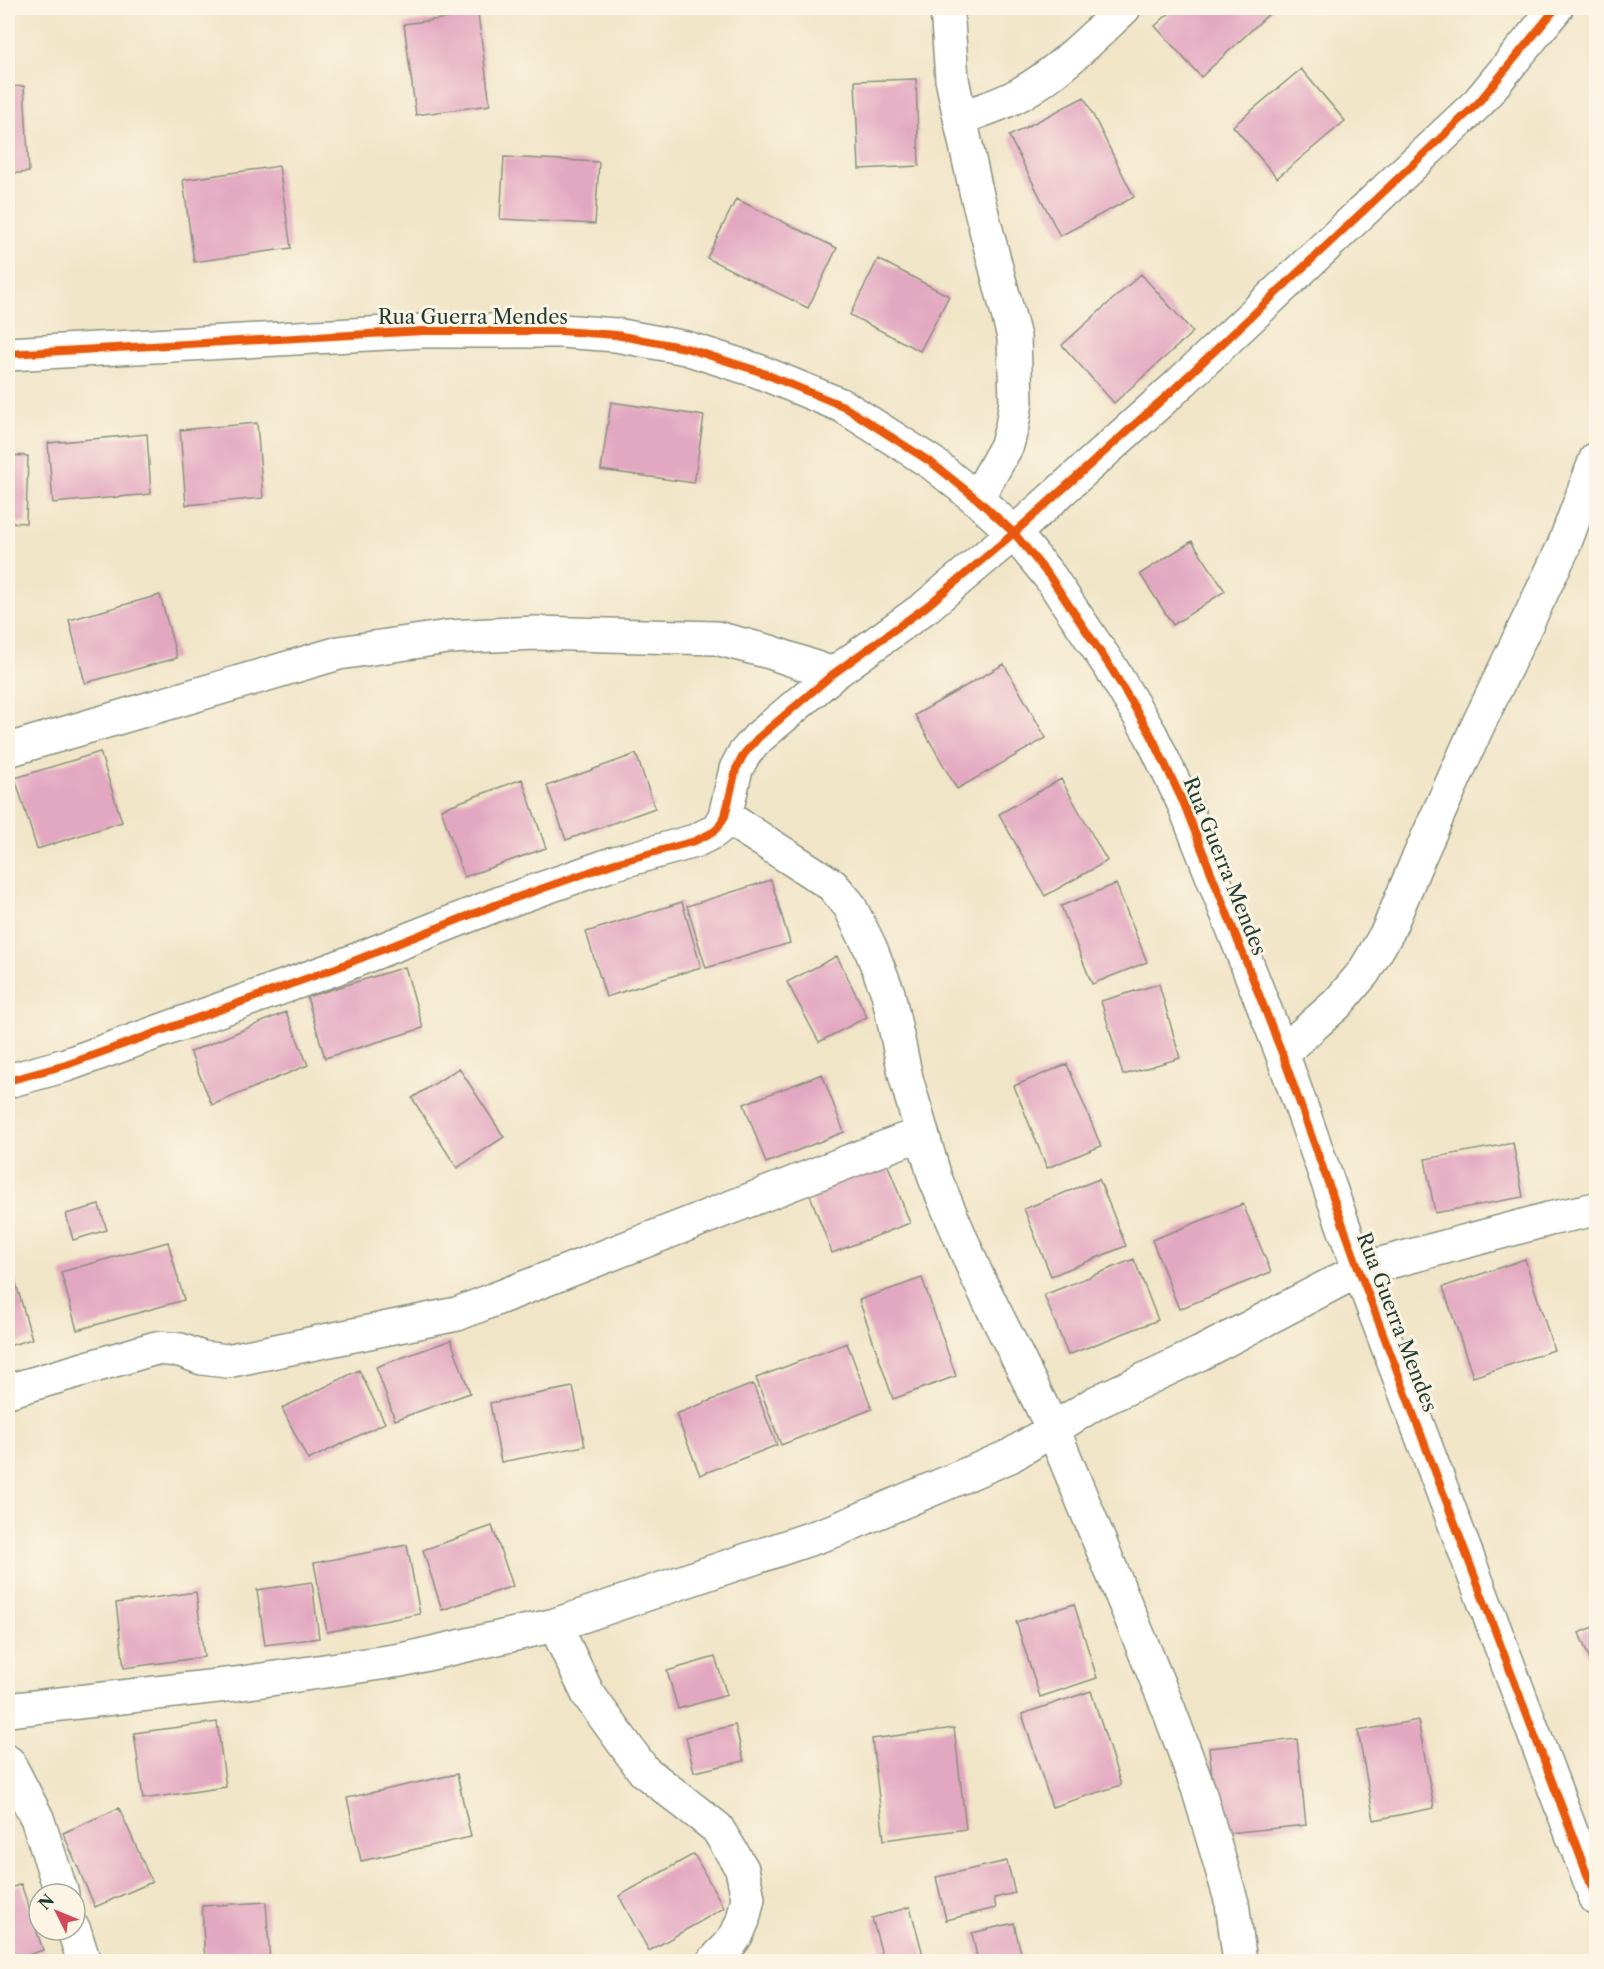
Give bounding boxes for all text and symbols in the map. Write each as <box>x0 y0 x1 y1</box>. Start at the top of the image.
street label: Rua Guerra Mendes <box>378 305 568 329</box>
street label: Rua Guerra Mendes <box>1178 773 1272 959</box>
street label: Rua Guerra Mendes <box>1352 1229 1442 1415</box>
north arrow <box>27 1882 87 1942</box>
text: N <box>34 1890 58 1914</box>

